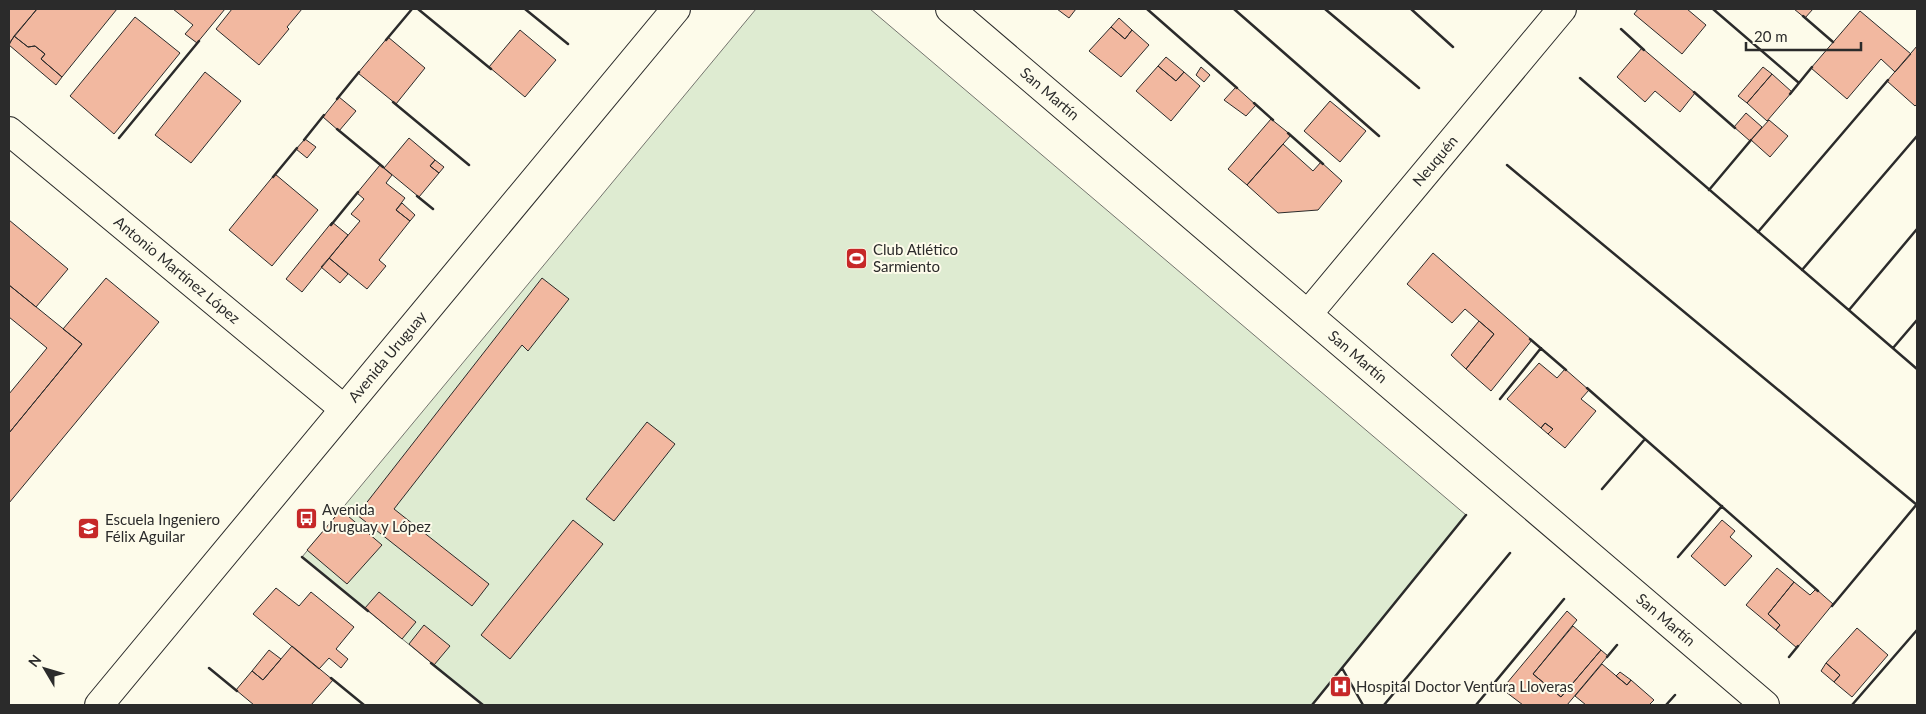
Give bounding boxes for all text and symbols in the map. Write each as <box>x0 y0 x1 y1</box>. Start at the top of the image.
scale bar <box>1746 20 1861 52</box>
text: 20 m <box>1754 27 1788 45</box>
street label: San Martín <box>1017 63 1083 124</box>
street label: Neuquén <box>1408 131 1461 189</box>
street label: Antonio Martínez López <box>111 212 244 327</box>
place label: Club Atlético Sarmiento <box>873 240 958 275</box>
sports icon: Club Atlético Sarmiento <box>845 247 869 271</box>
street label: Avenida Uruguay <box>344 307 430 405</box>
street label: San Martín <box>1325 326 1391 387</box>
place label: Avenida Uruguay y López <box>322 500 431 535</box>
bus stop icon: Avenida Uruguay y López <box>294 507 318 531</box>
place label: Escuela Ingeniero Félix Aguilar <box>105 510 220 545</box>
school or university icon: Escuela Ingeniero Félix Aguilar <box>77 517 101 541</box>
street label: San Martín <box>1633 589 1699 650</box>
north arrow <box>20 644 70 694</box>
text: N <box>24 651 44 670</box>
hospital icon: Hospital Doctor Ventura Lloveras <box>1328 675 1352 699</box>
place label: Hospital Doctor Ventura Lloveras <box>1356 677 1574 695</box>

